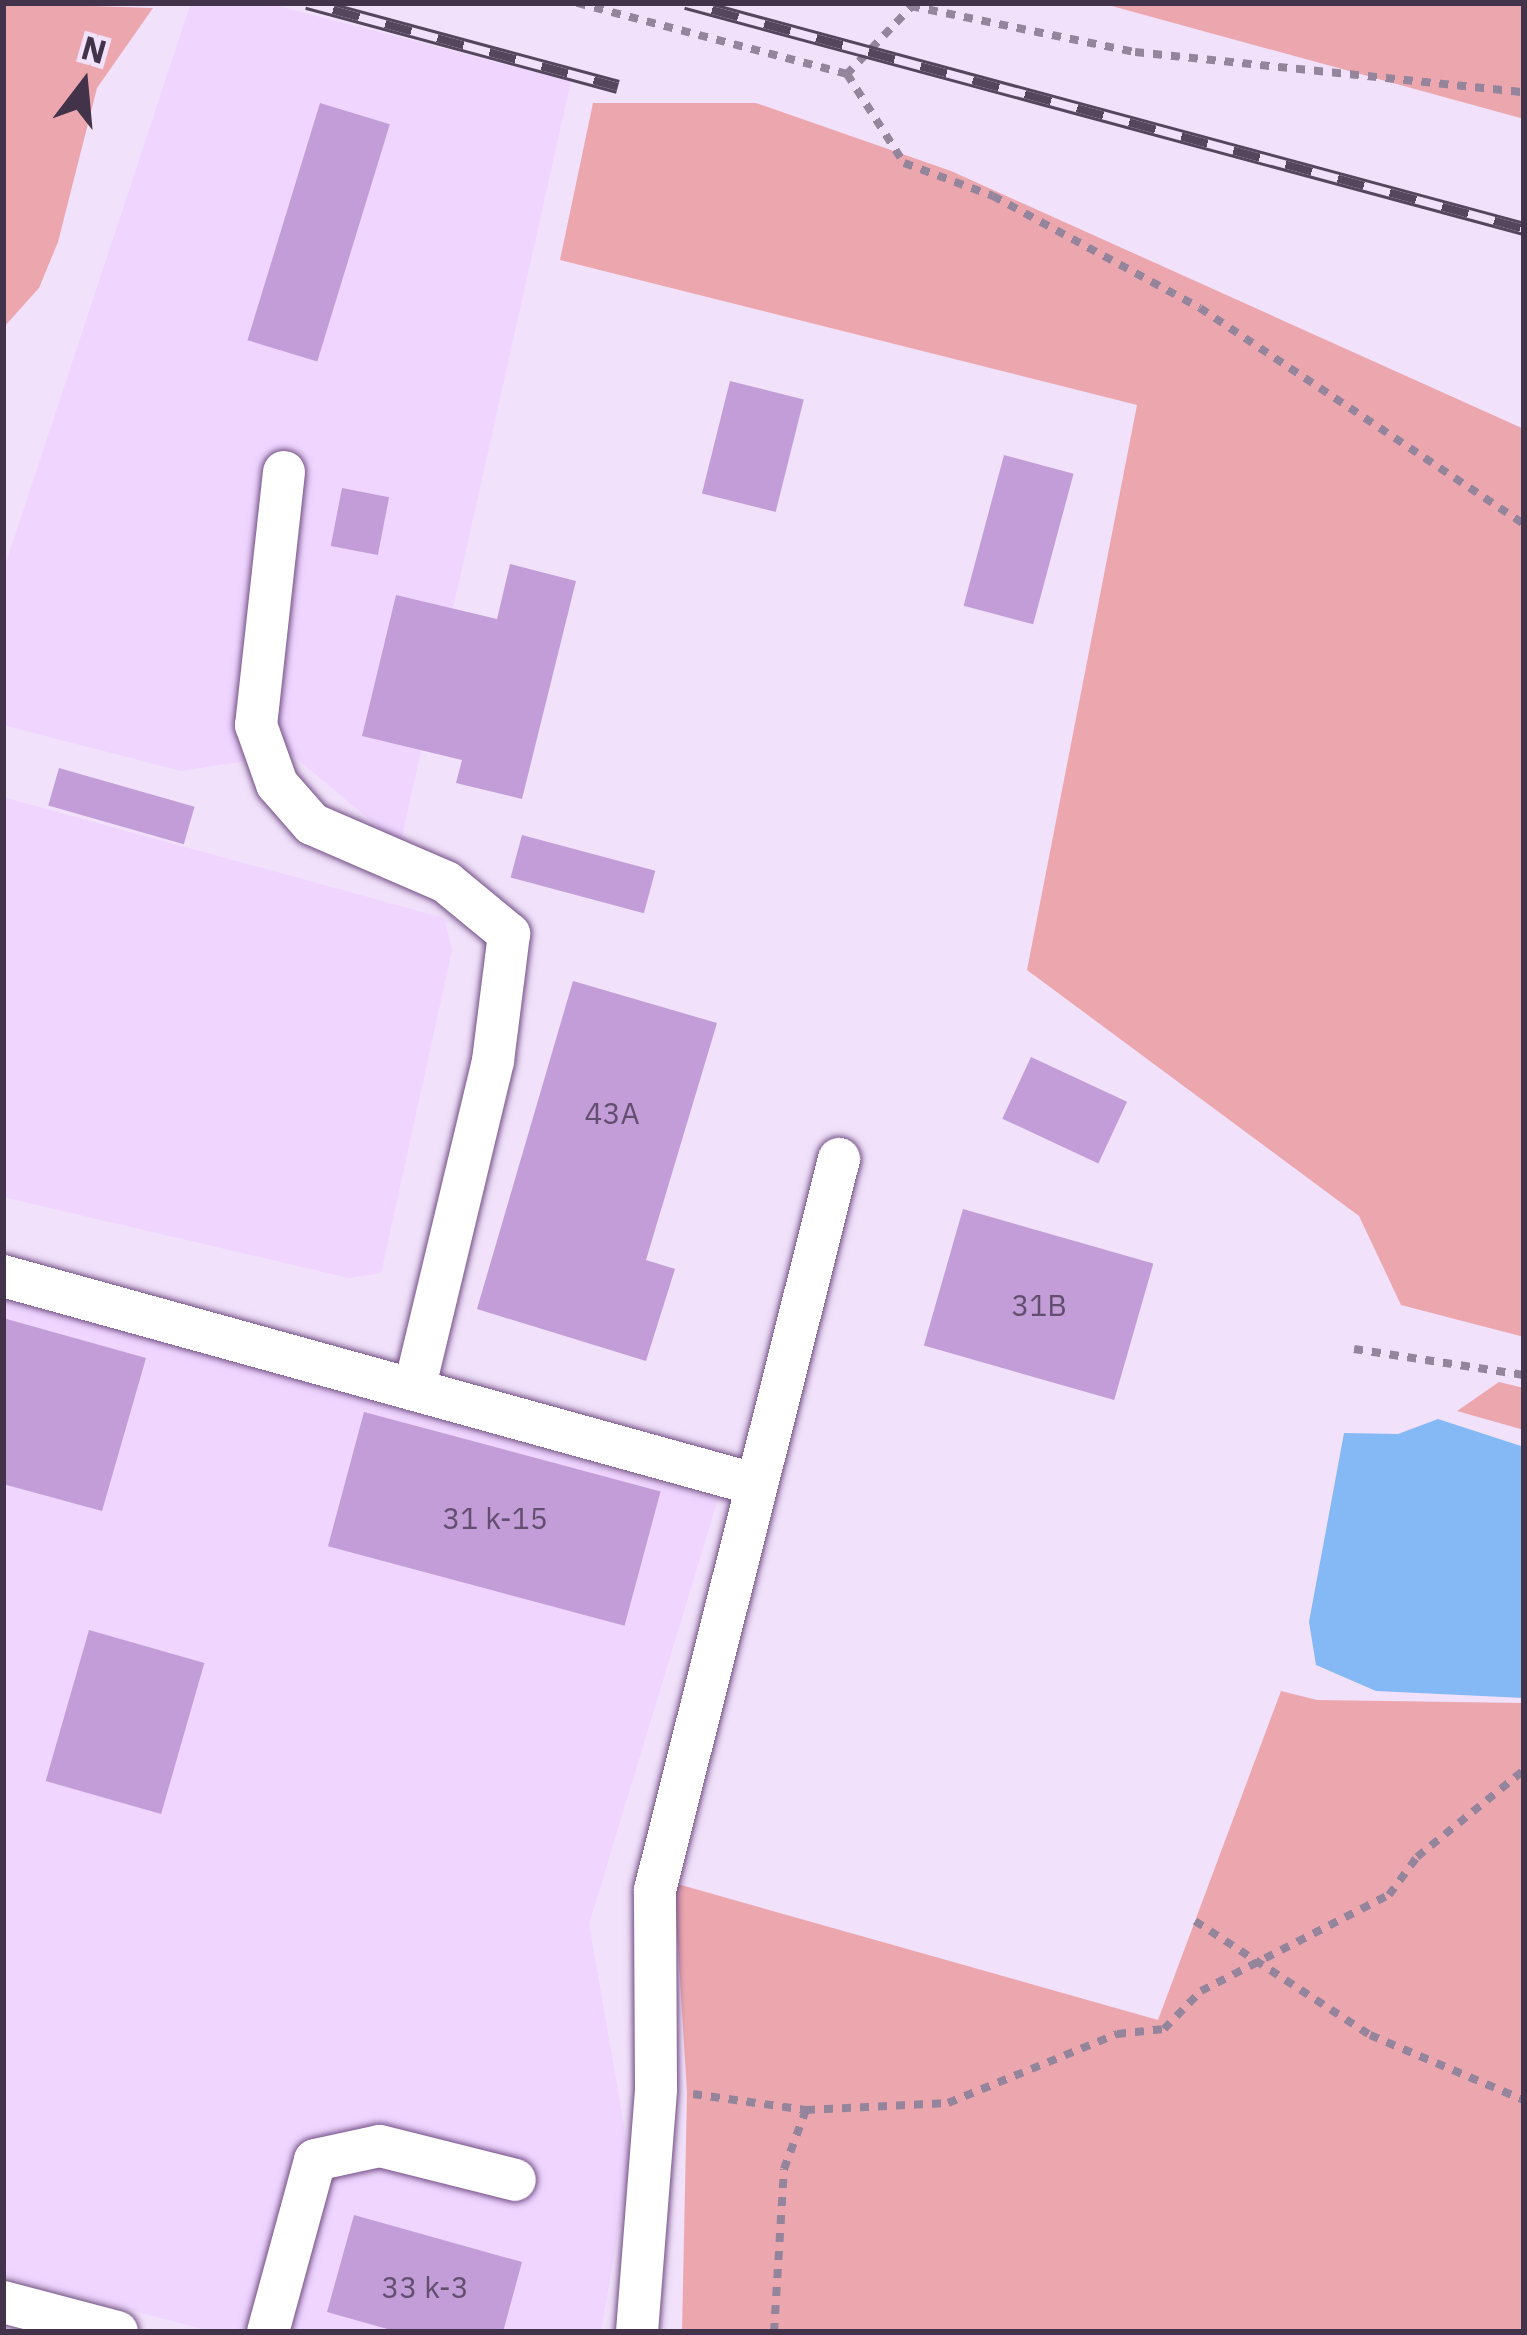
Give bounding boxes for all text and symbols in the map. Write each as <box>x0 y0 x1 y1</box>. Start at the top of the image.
north arrow <box>24 24 144 144</box>
text: N <box>77 25 111 73</box>
house number: 43A <box>584 1095 640 1131</box>
house number: 31B <box>1011 1287 1067 1323</box>
house number: 31 k-15 <box>442 1500 548 1536</box>
house number: 33 k-3 <box>381 2269 469 2305</box>

